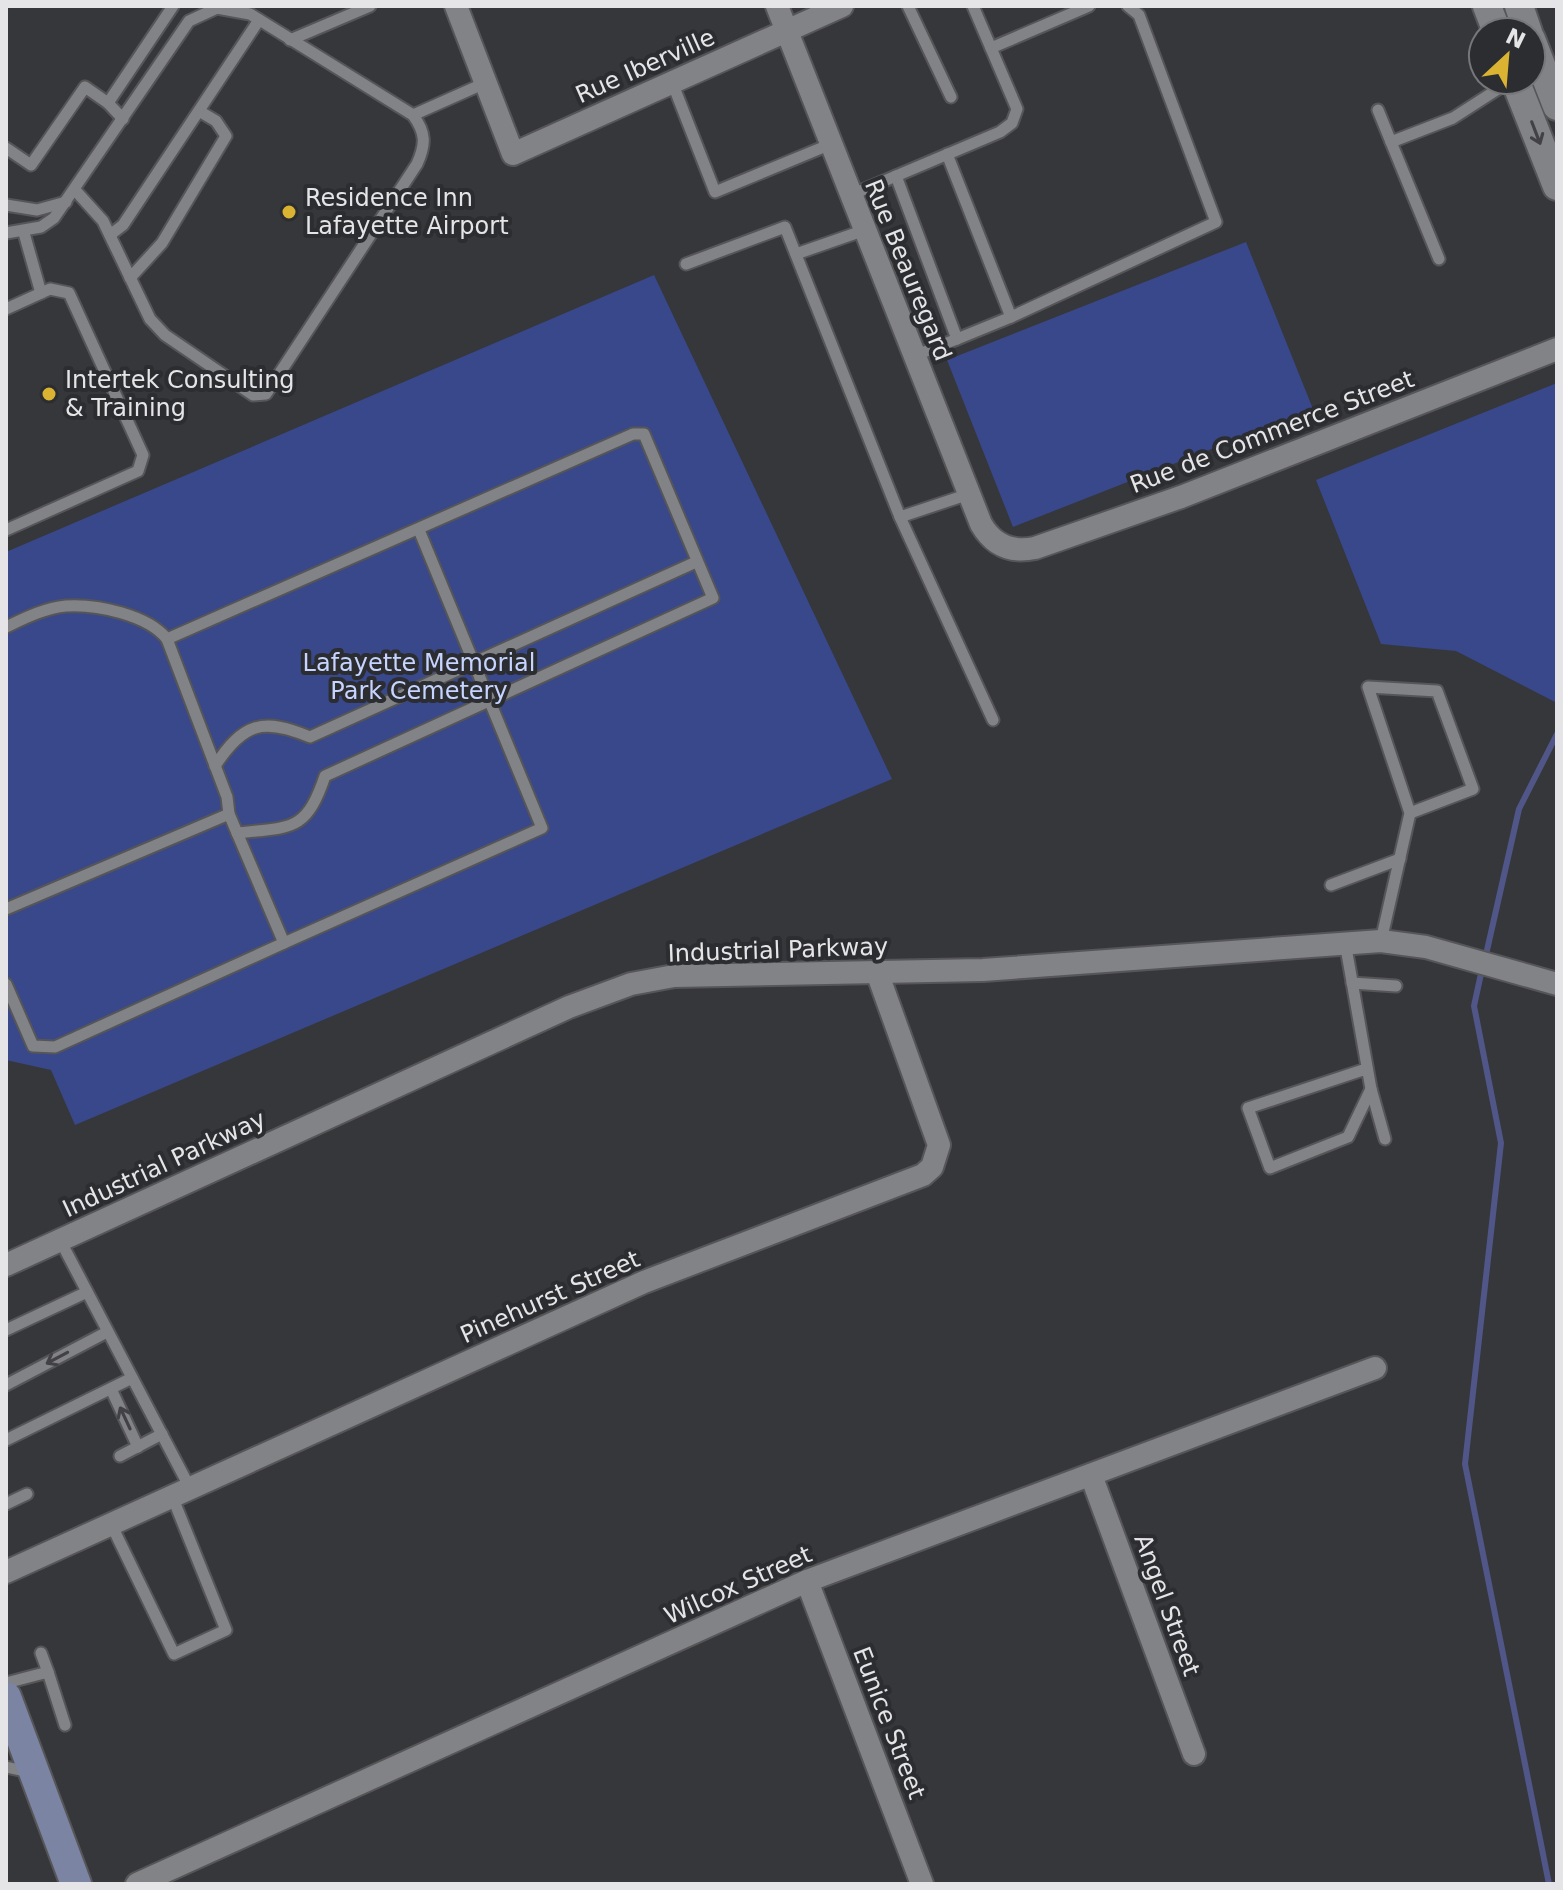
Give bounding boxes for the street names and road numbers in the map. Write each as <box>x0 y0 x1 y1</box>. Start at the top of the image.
street label: Rue Iberville <box>571 23 719 109</box>
street label: Rue Beauregard <box>859 175 957 365</box>
street label: Rue de Commerce Street <box>1126 365 1418 499</box>
street label: Industrial Parkway <box>667 932 889 968</box>
street label: Industrial Parkway <box>58 1105 270 1223</box>
street label: Pinehurst Street <box>456 1245 644 1349</box>
street label: Angel Street <box>1128 1530 1206 1680</box>
street label: Wilcox Street <box>660 1540 816 1630</box>
street label: Eunice Street <box>847 1643 931 1803</box>

